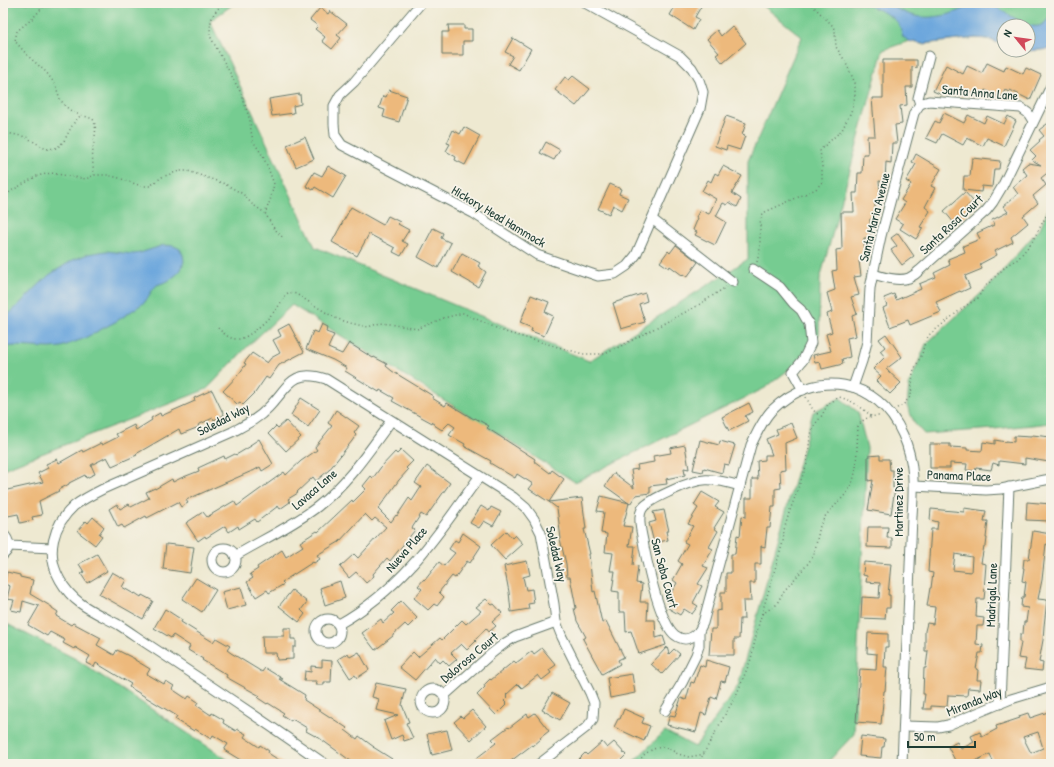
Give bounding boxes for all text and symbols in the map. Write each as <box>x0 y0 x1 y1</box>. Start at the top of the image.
north arrow <box>996 18 1036 58</box>
text: N <box>1000 27 1015 39</box>
street label: Santa Anna Lane <box>941 80 1019 104</box>
street label: Santa Maria Avenue <box>854 171 894 263</box>
street label: Hickory Head Hammock <box>448 181 550 252</box>
street label: Santa Rosa Court <box>915 190 987 258</box>
street label: Soledad Way <box>194 398 253 440</box>
street label: Lavaca Lane <box>288 464 340 514</box>
street label: Panama Place <box>927 465 991 485</box>
street label: Martinez Drive <box>889 467 907 537</box>
street label: Nueva Place <box>381 522 431 576</box>
street label: Soledad Way <box>542 524 572 584</box>
street label: San Saba Court <box>647 536 683 610</box>
street label: Madrigal Lane <box>981 563 1001 627</box>
street label: Dolorosa Court <box>436 627 502 687</box>
street label: Miranda Way <box>944 682 1005 720</box>
scale bar <box>908 723 975 749</box>
text: 50 m <box>914 728 935 745</box>

